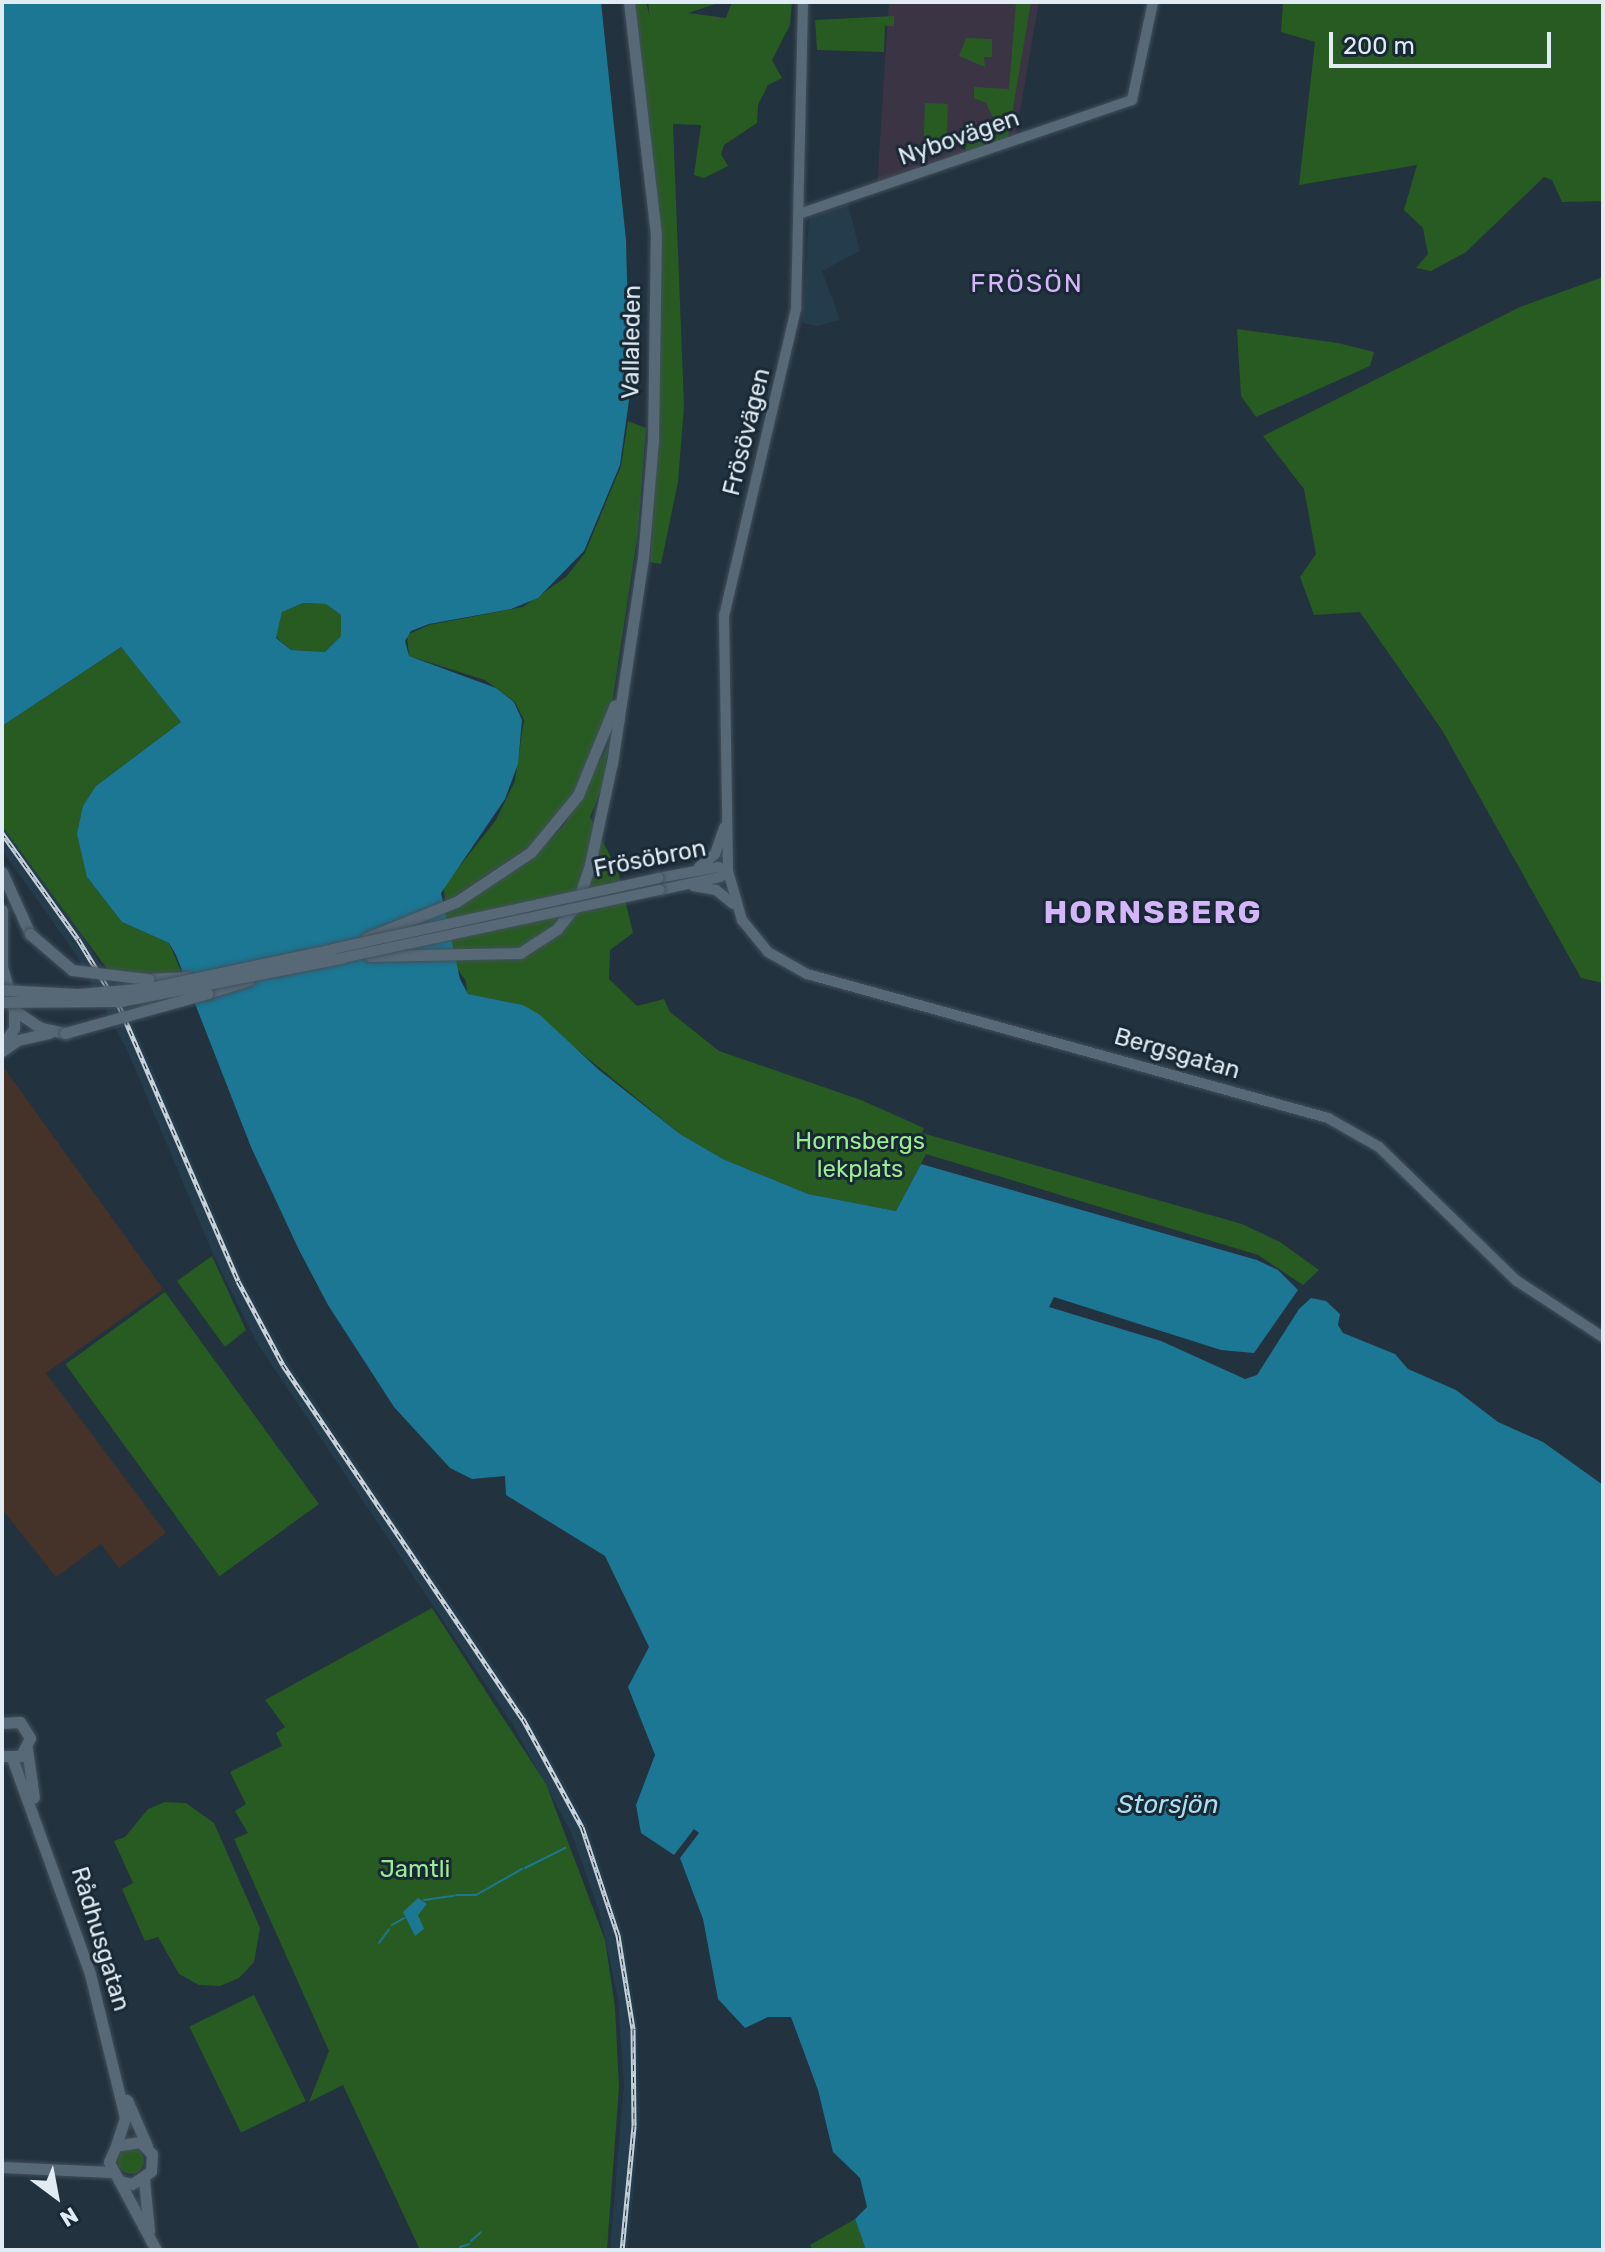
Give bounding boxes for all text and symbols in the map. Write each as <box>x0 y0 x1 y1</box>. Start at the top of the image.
scale bar <box>1333 16 1555 66</box>
text: 200 m <box>1343 32 1415 60</box>
street label: Nybovägen <box>895 104 1023 172</box>
district label: FRÖSÖN <box>970 268 1084 300</box>
street label: Vallaleden <box>617 285 647 399</box>
street label: Frösövägen <box>717 365 777 499</box>
street label: Frösöbron <box>591 834 709 884</box>
district label: HORNSBERG <box>1044 893 1262 931</box>
street label: Bergsgatan <box>1111 1022 1243 1086</box>
park label: Hornsbergs lekplats <box>795 1128 925 1184</box>
water label: Storsjön <box>1117 1789 1219 1821</box>
park label: Jamtli <box>380 1856 450 1884</box>
street label: Rådhusgatan <box>64 1863 136 2015</box>
north arrow <box>16 2156 96 2236</box>
text: N <box>55 2201 83 2232</box>

